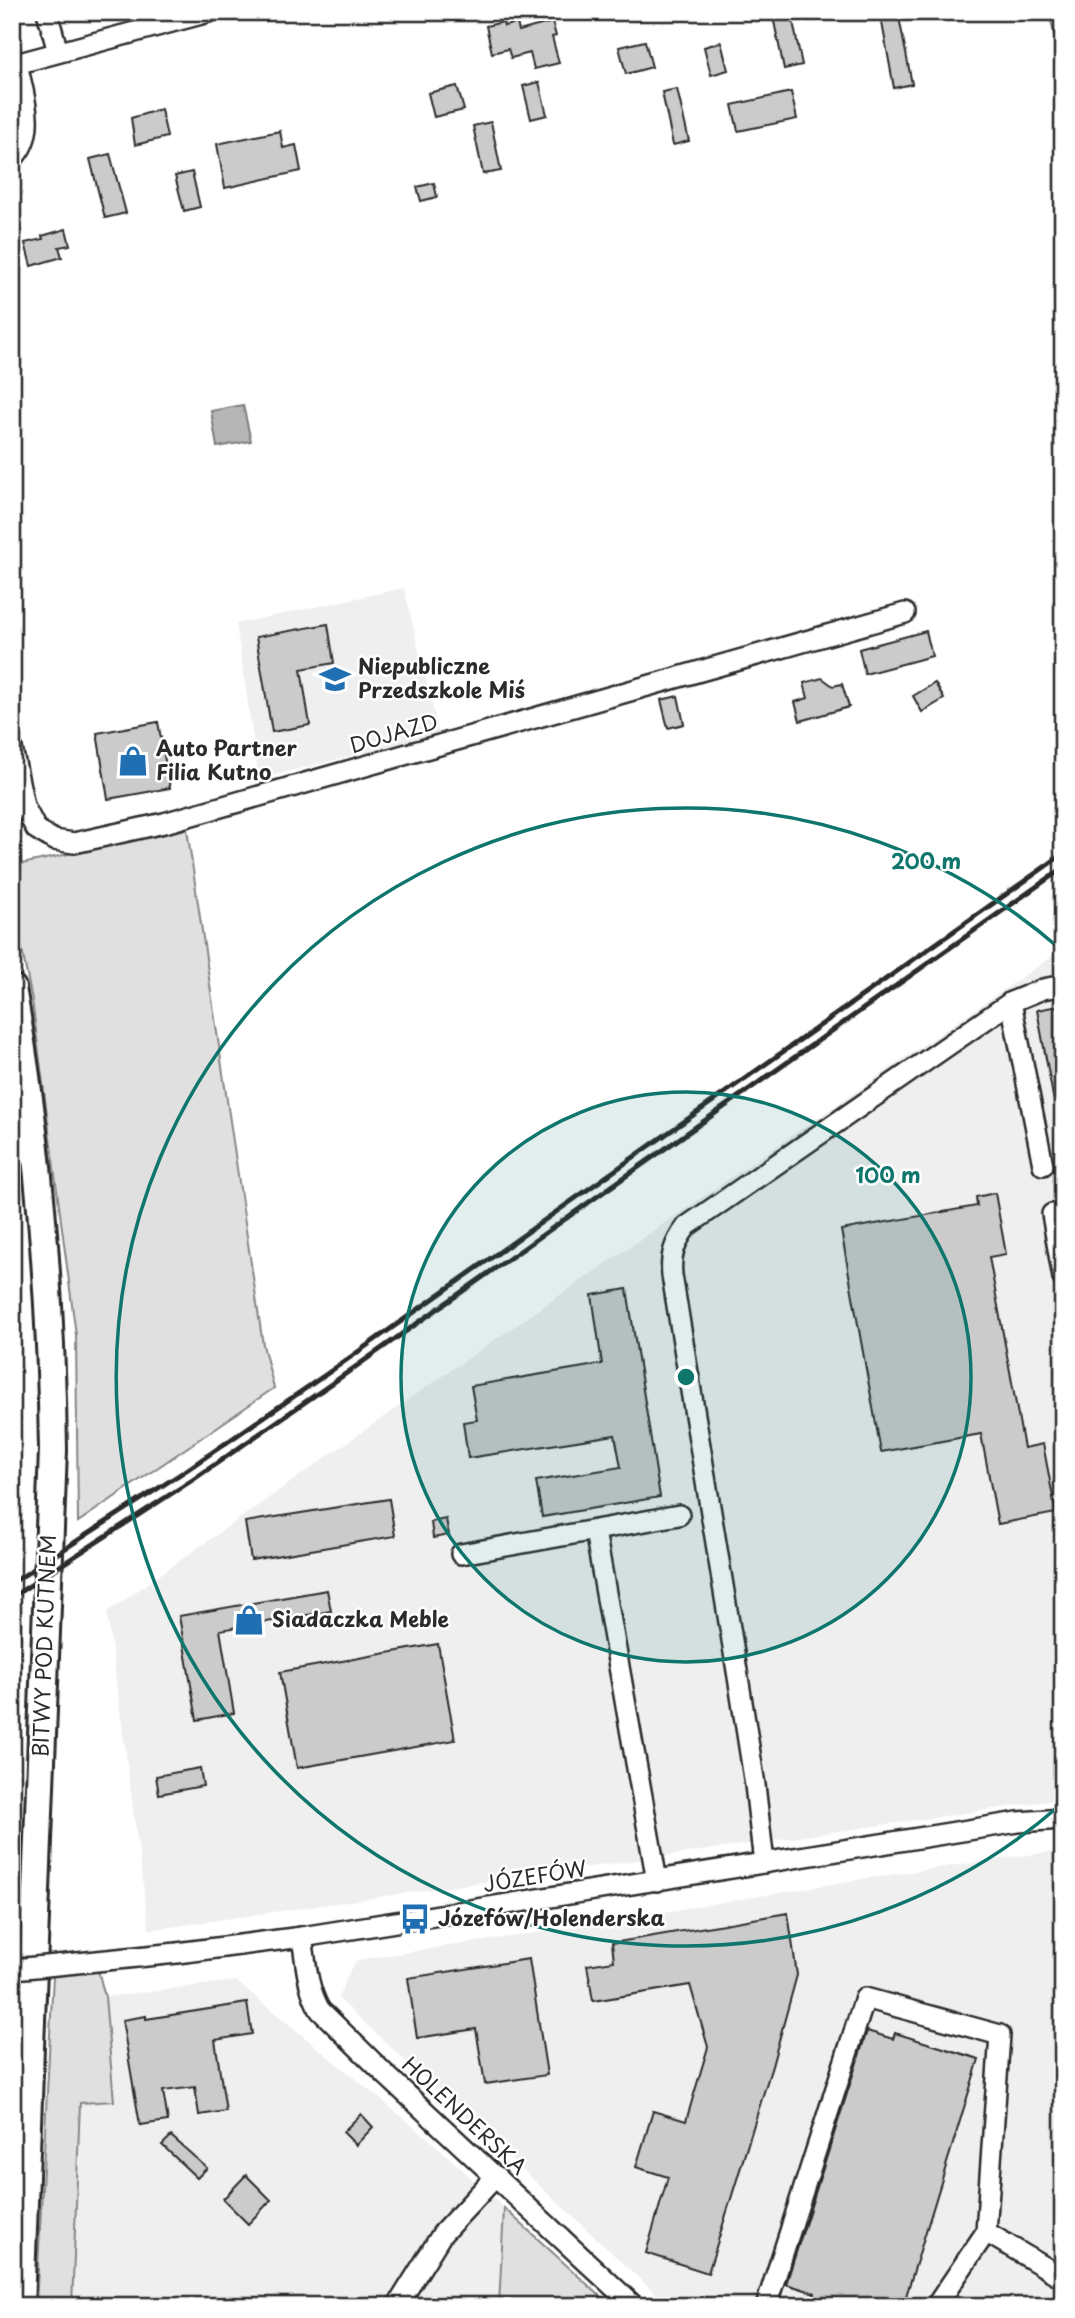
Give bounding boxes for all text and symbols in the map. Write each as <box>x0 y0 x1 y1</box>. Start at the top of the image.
place label: Niepubliczne Przedszkole Miś <box>358 649 525 705</box>
school or university icon: Niepubliczne Przedszkole Miś <box>318 662 352 696</box>
street label: DOJAZD <box>346 704 441 760</box>
place label: Auto Partner Filia Kutno <box>156 731 298 787</box>
shop icon: Auto Partner Filia Kutno <box>116 744 150 778</box>
text: 200 m <box>891 844 961 876</box>
text: 100 m <box>855 1158 921 1190</box>
centre of rings <box>674 1365 698 1389</box>
street label: BITWY POD KUTNEM <box>23 1534 63 1758</box>
place label: Siadaczka Meble <box>272 1602 449 1634</box>
shop icon: Siadaczka Meble <box>232 1603 266 1637</box>
street label: JÓZEFÓW <box>481 1851 589 1899</box>
place label: Józefów/Holenderska <box>438 1901 665 1933</box>
bus stop icon: Józefów/Holenderska <box>398 1902 432 1936</box>
street label: HOLENDERSKA <box>396 2048 535 2181</box>

